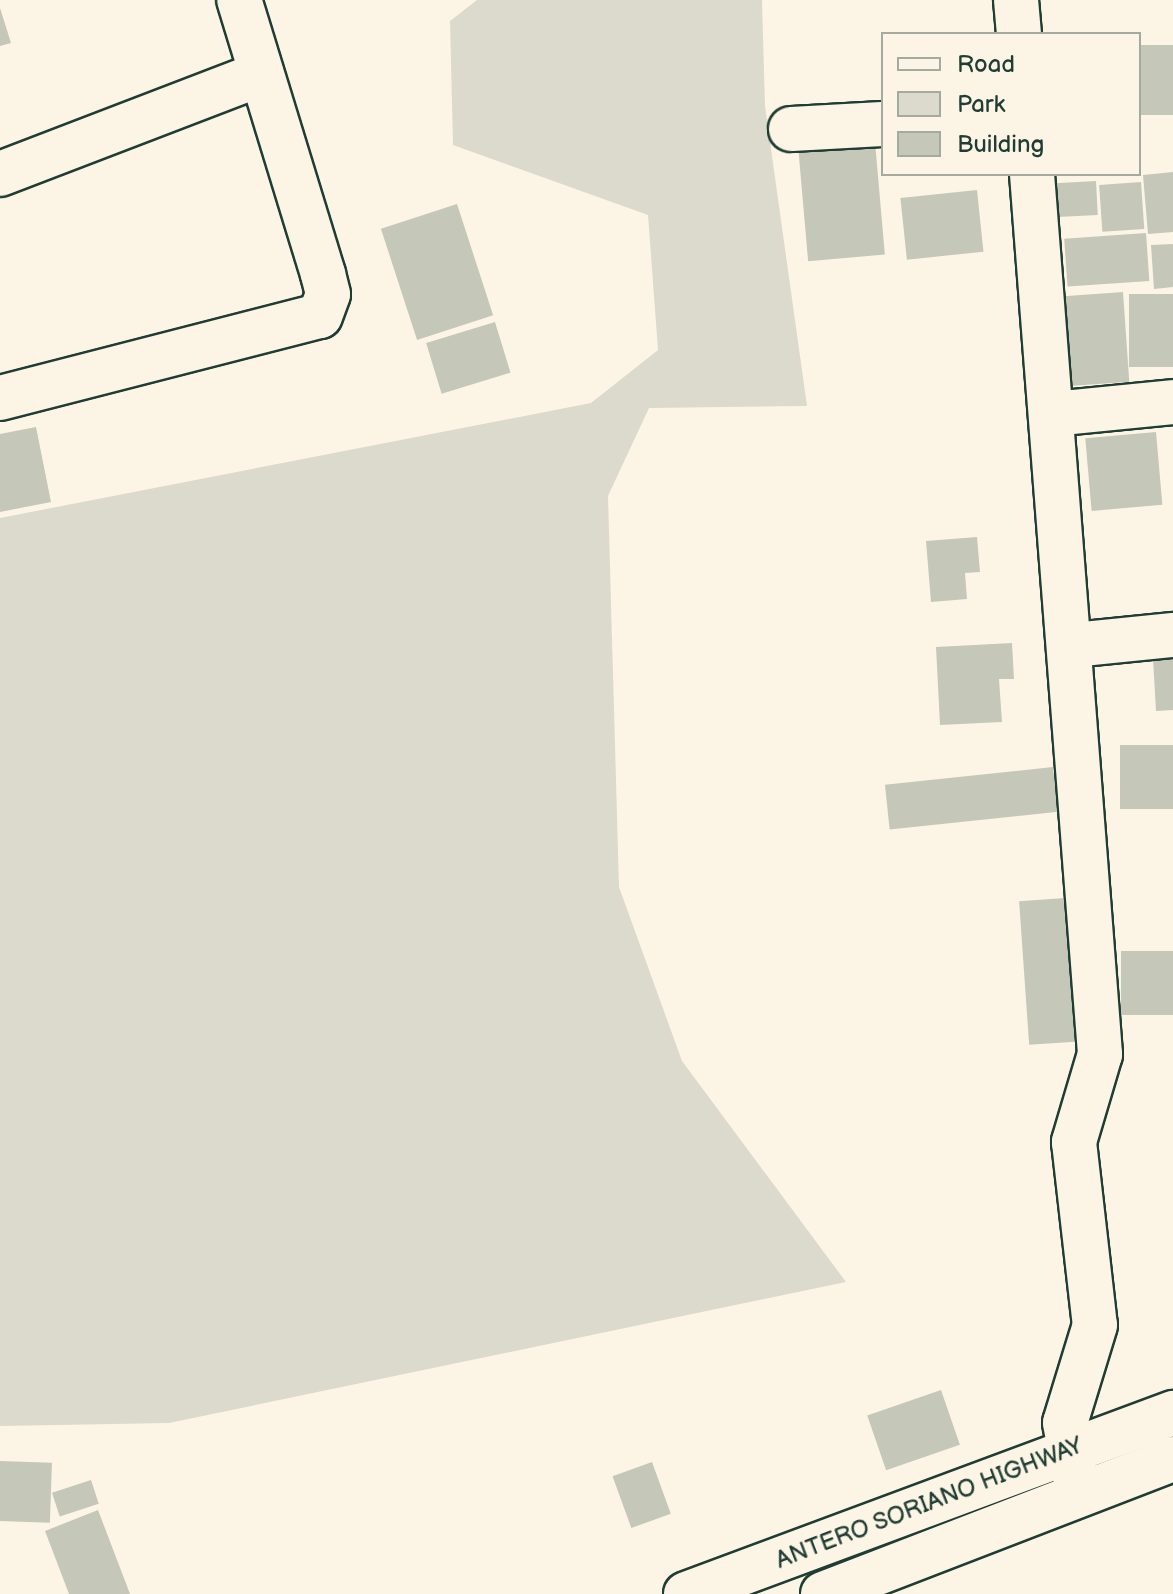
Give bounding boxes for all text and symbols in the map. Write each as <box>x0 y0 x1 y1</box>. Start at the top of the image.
legend <box>881 32 1141 176</box>
text: Road <box>957 50 1015 79</box>
text: Park <box>957 90 1005 119</box>
text: Building <box>957 130 1044 159</box>
street label: ANTERO SORIANO HIGHWAY <box>771 1431 1087 1575</box>

